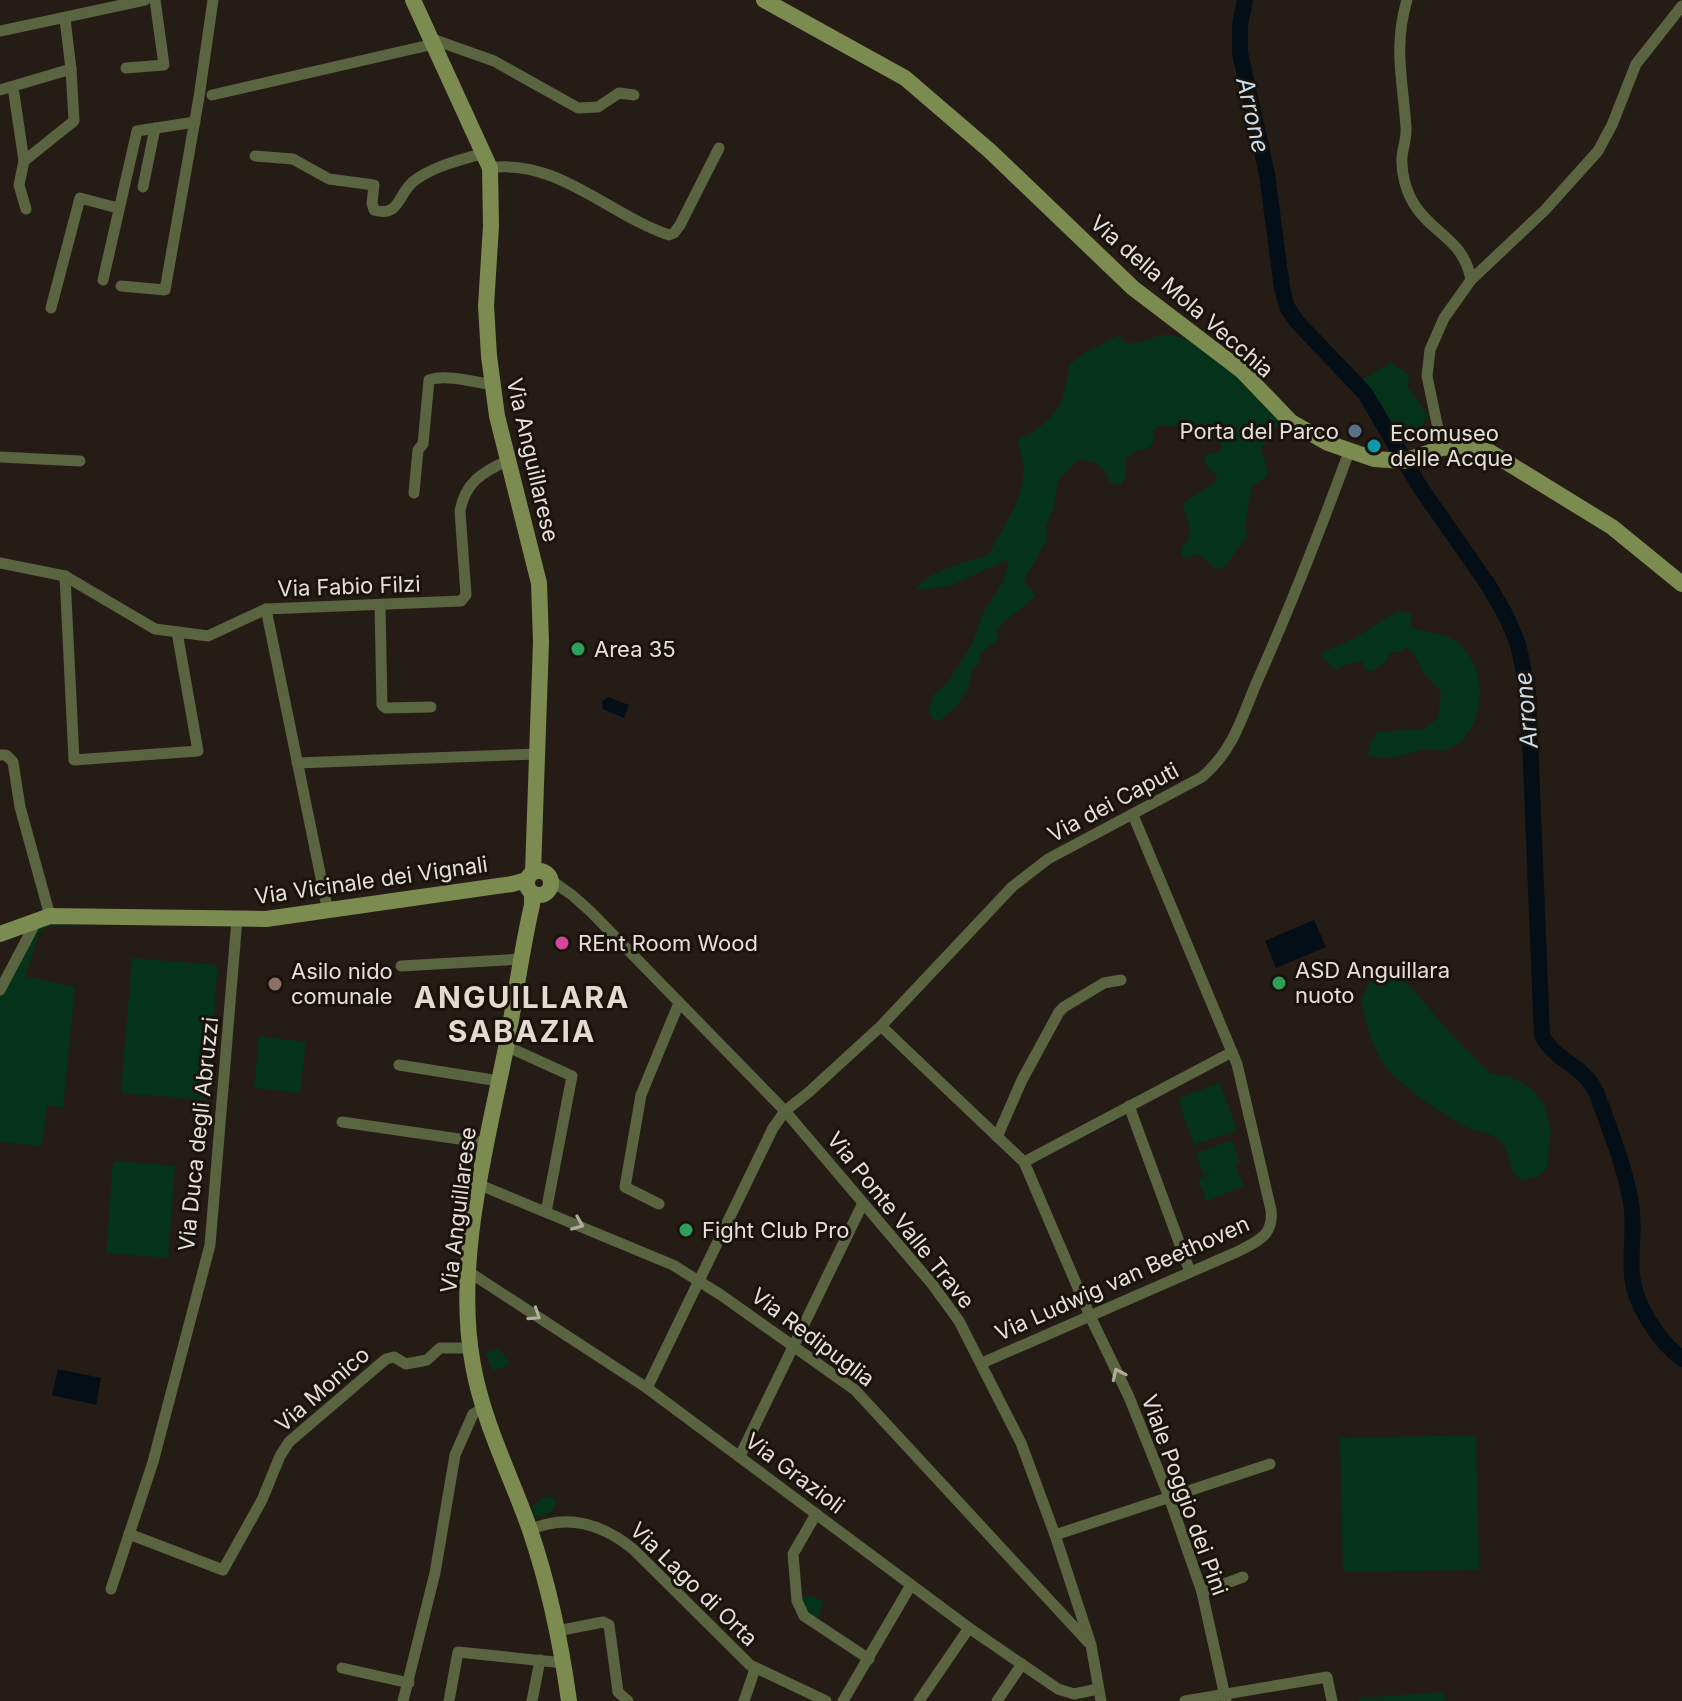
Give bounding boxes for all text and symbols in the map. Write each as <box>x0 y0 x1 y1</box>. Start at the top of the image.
water label: Arrone <box>1230 73 1276 156</box>
street label: Via della Mola Vecchia <box>1085 209 1279 383</box>
street label: Via Anguillarese <box>502 376 564 544</box>
place label: Porta del Parco <box>1180 418 1339 444</box>
place label: Ecomuseo delle Acque <box>1390 420 1513 471</box>
marker: Porta del Parco <box>1346 422 1364 440</box>
marker: Ecomuseo delle Acque <box>1365 437 1383 455</box>
street label: Via Fabio Filzi <box>277 571 421 601</box>
place label: Area 35 <box>594 636 676 662</box>
marker: Area 35 <box>569 640 587 658</box>
water label: Arrone <box>1508 670 1544 751</box>
street label: Via dei Caputi <box>1043 757 1183 847</box>
street label: Via Vicinale dei Vignali <box>253 851 489 909</box>
place label: REnt Room Wood <box>578 930 758 956</box>
marker: REnt Room Wood <box>553 934 571 952</box>
place label: ASD Anguillara nuoto <box>1295 957 1450 1008</box>
place label: Asilo nido comunale <box>291 958 393 1009</box>
marker: ASD Anguillara nuoto <box>1270 974 1288 992</box>
marker: Asilo nido comunale <box>266 975 284 993</box>
district label: ANGUILLARA SABAZIA <box>414 979 630 1049</box>
street label: Via Duca degli Abruzzi <box>173 1016 223 1252</box>
street label: Via Anguillarese <box>435 1125 481 1295</box>
street label: Via Ponte Valle Trave <box>822 1127 980 1313</box>
street label: Via Ludwig van Beethoven <box>991 1210 1253 1346</box>
one-way arrow <box>570 1215 584 1231</box>
place label: Fight Club Pro <box>702 1217 849 1243</box>
marker: Fight Club Pro <box>677 1221 695 1239</box>
street label: Via Redipuglia <box>746 1282 880 1392</box>
one-way arrow <box>526 1305 540 1320</box>
street label: Via Monico <box>270 1341 374 1437</box>
one-way arrow <box>1112 1367 1128 1382</box>
street label: Viale Poggio dei Pini <box>1137 1391 1233 1599</box>
street label: Via Grazioli <box>740 1427 850 1519</box>
street label: Via Lago di Orta <box>625 1517 763 1651</box>

